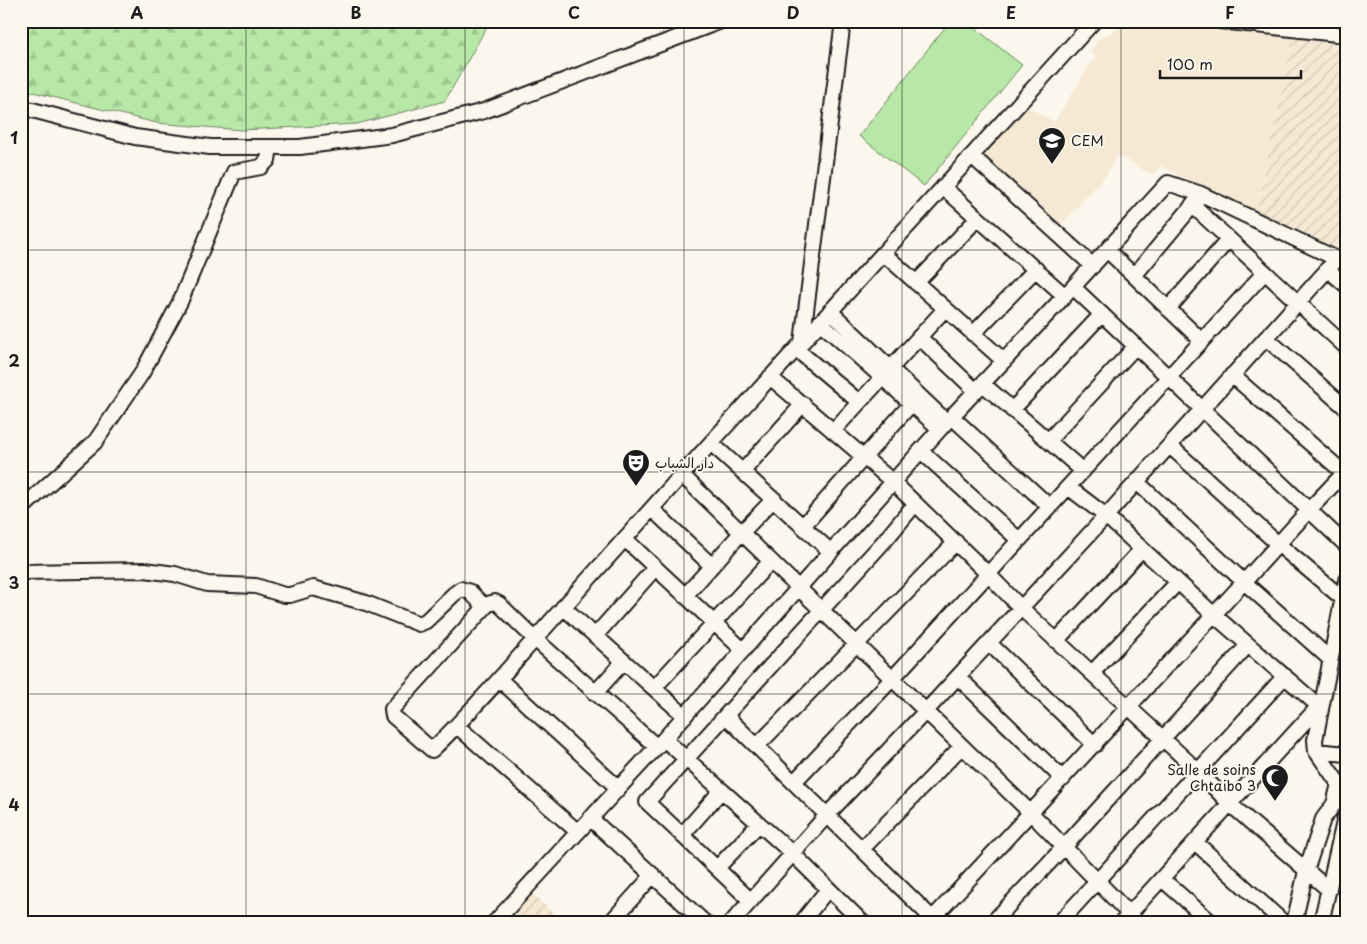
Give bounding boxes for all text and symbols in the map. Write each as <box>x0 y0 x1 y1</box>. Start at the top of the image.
text: A <box>131 0 144 24</box>
text: B <box>351 0 362 24</box>
text: C <box>568 0 580 24</box>
text: D <box>787 0 799 24</box>
text: E <box>1006 0 1016 24</box>
text: F <box>1225 0 1235 24</box>
scale bar <box>1160 48 1301 80</box>
text: 100 m <box>1167 52 1213 75</box>
text: 1 <box>10 125 18 149</box>
school or university icon: CEM <box>1037 126 1067 165</box>
place label: CEM <box>1071 130 1104 151</box>
text: 2 <box>8 348 20 372</box>
theatre icon: دار الشباب <box>621 448 651 487</box>
place label: دار الشباب <box>655 452 714 473</box>
text: 3 <box>9 570 19 594</box>
place label: Salle de soins Chtaibo 3 <box>1167 759 1256 796</box>
mosque icon: Salle de soins Chtaibo 3 <box>1260 763 1290 802</box>
text: 4 <box>9 792 20 816</box>

